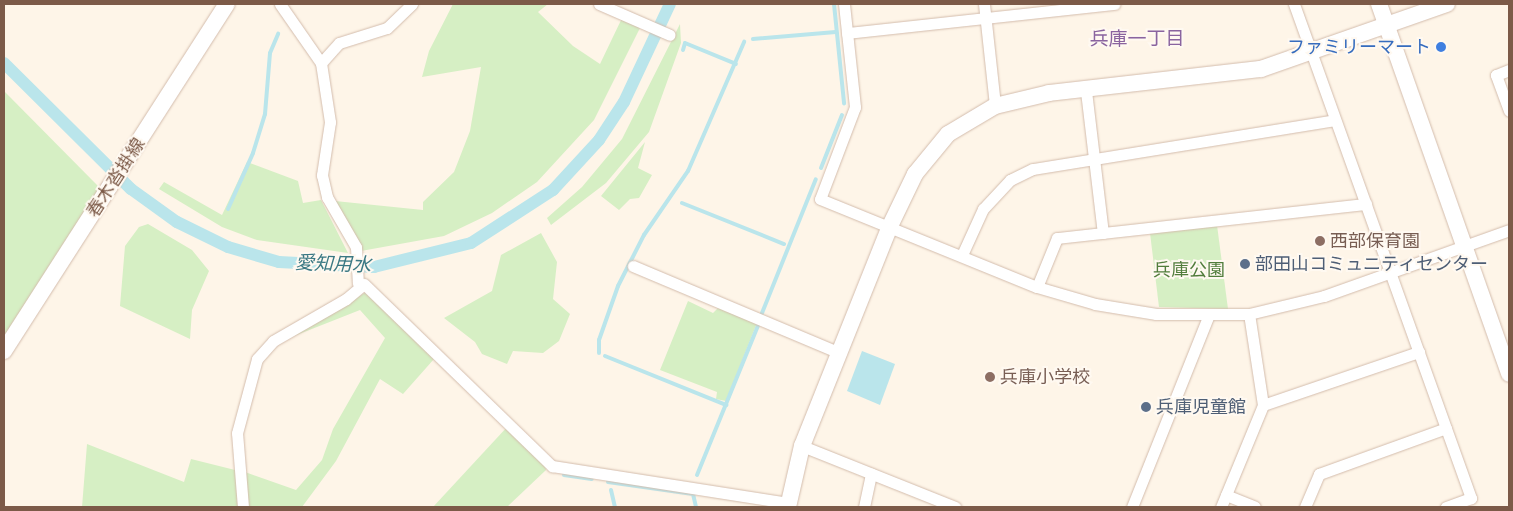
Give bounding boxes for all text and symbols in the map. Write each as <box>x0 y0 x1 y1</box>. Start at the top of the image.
district label: 兵庫一丁目 <box>1090 28 1184 50</box>
place label: ファミリーマート <box>1287 36 1431 58</box>
marker: ファミリーマート <box>1435 41 1447 53</box>
street label: 春木沓掛線 <box>82 134 150 222</box>
place label: 西部保育園 <box>1330 230 1420 252</box>
marker: 西部保育園 <box>1314 235 1326 247</box>
water label: 愛知用水 <box>295 251 371 277</box>
place label: 部田山コミュニティセンター <box>1255 253 1489 275</box>
marker: 部田山コミュニティセンター <box>1239 258 1251 270</box>
park label: 兵庫公園 <box>1153 259 1225 281</box>
place label: 兵庫小学校 <box>1000 366 1090 388</box>
marker: 兵庫小学校 <box>984 371 996 383</box>
place label: 兵庫児童館 <box>1156 396 1246 418</box>
marker: 兵庫児童館 <box>1140 401 1152 413</box>

